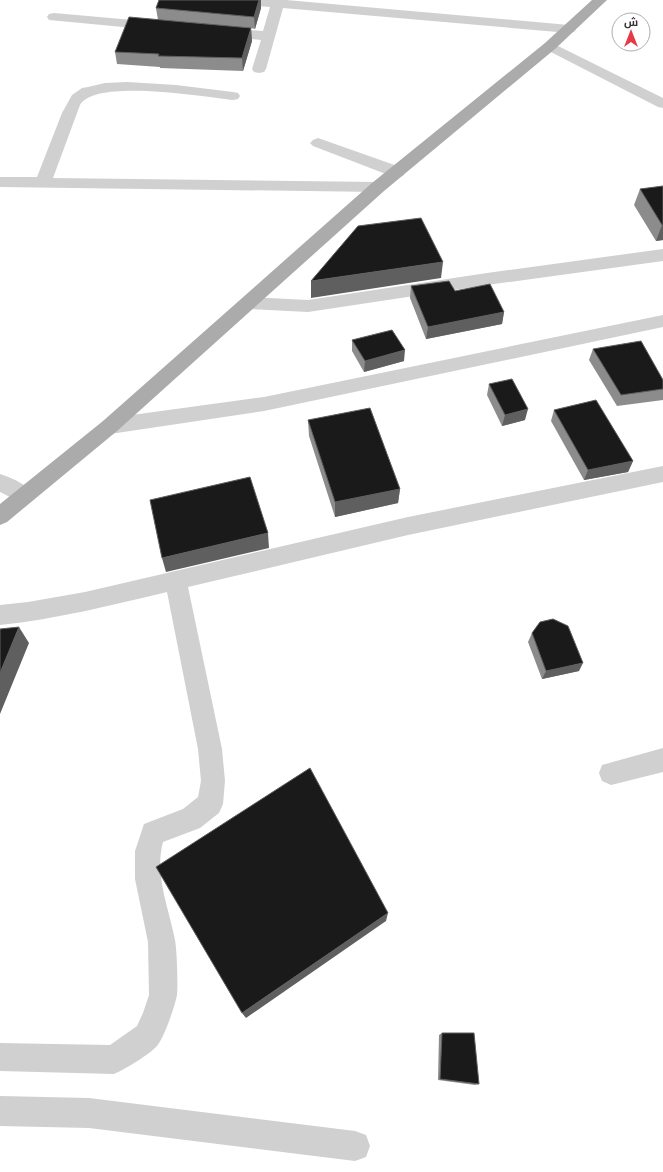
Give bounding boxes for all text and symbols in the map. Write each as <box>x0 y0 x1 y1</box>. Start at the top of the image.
north arrow <box>611 12 651 52</box>
text: ش <box>624 16 638 29</box>

